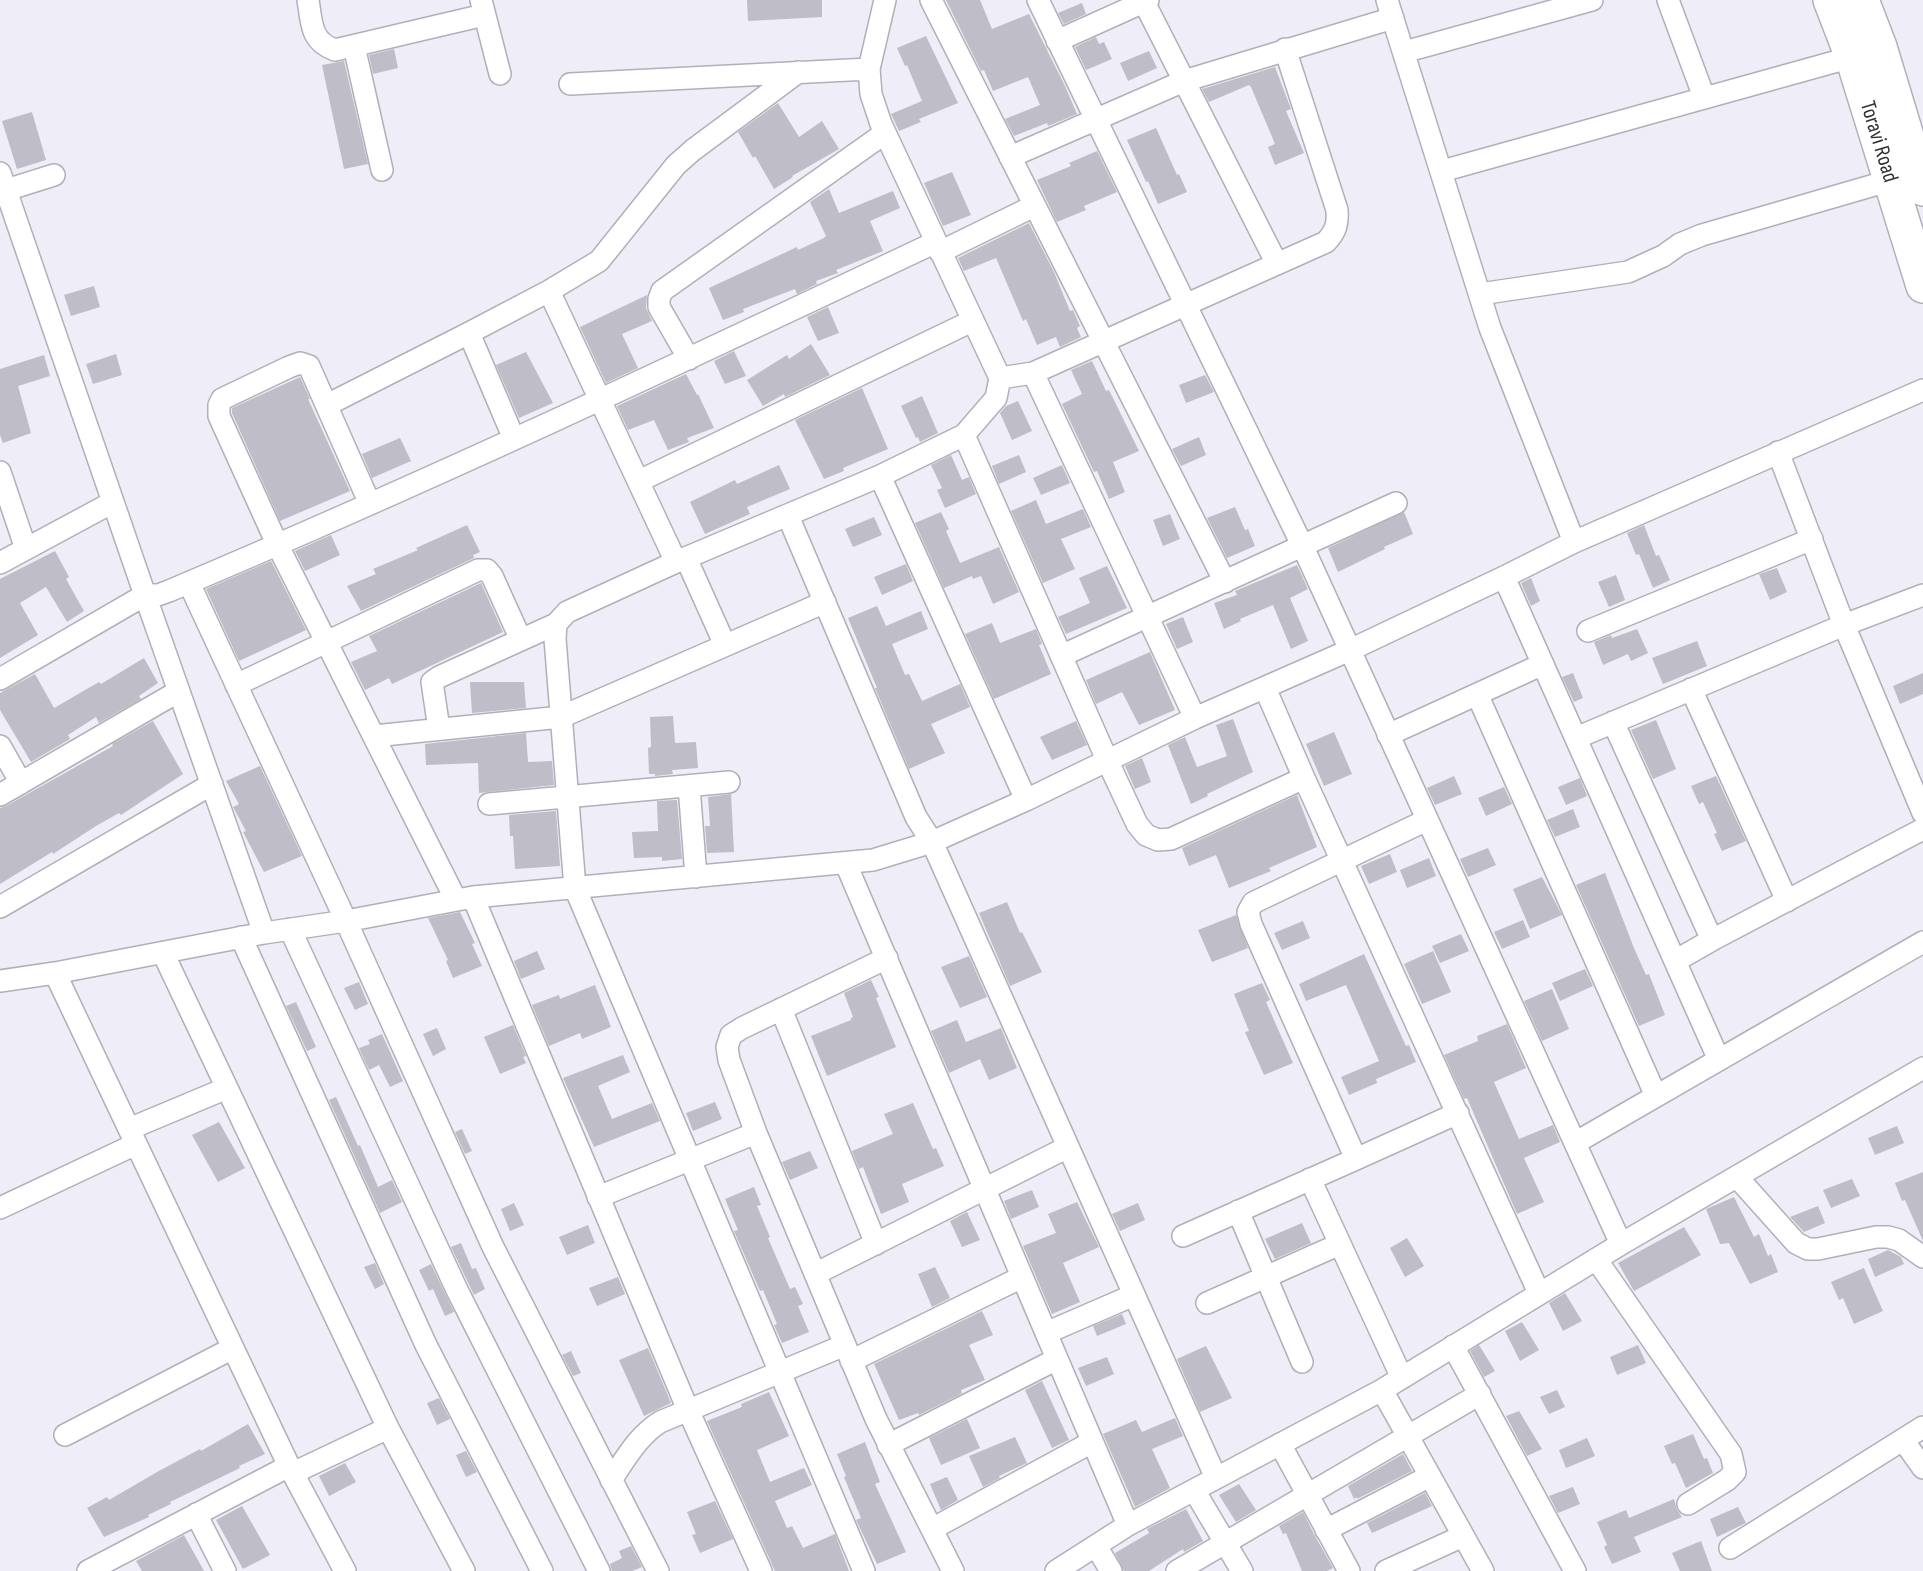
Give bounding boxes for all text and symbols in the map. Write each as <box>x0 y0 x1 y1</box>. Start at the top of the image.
street label: Toravi Road <box>1853 98 1903 186</box>

